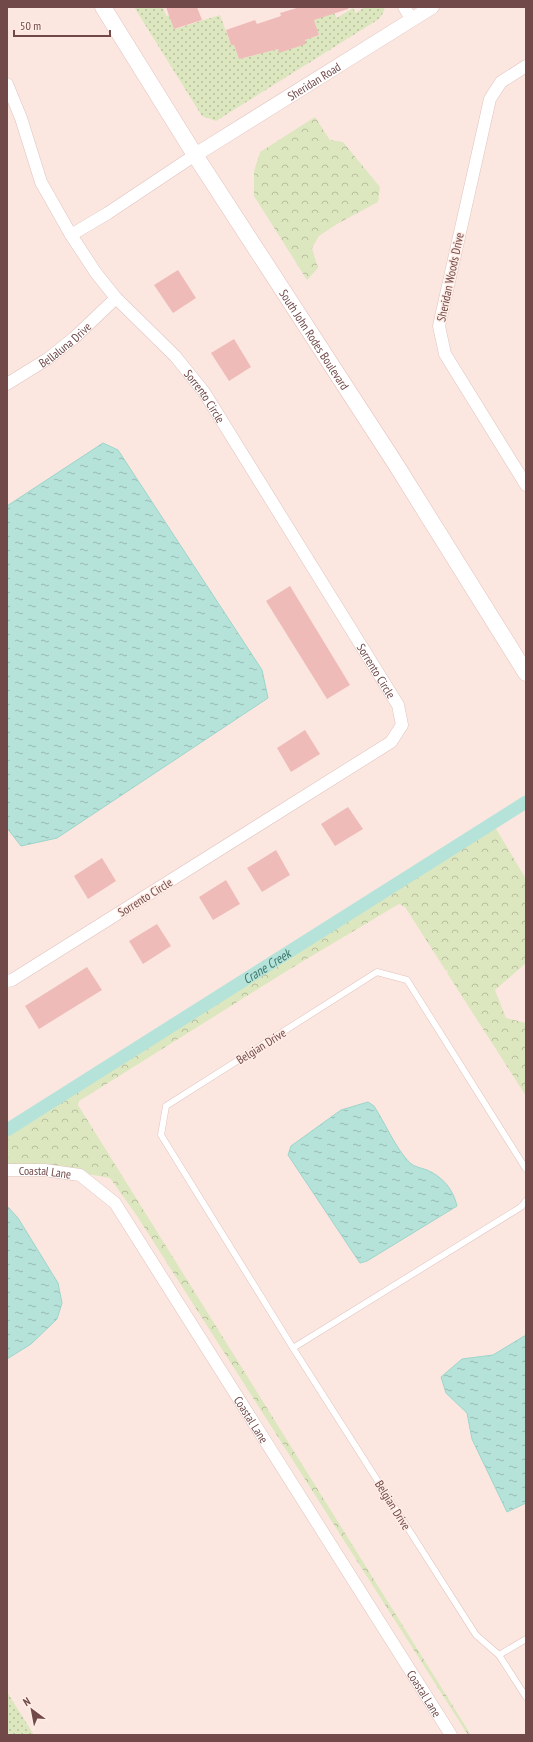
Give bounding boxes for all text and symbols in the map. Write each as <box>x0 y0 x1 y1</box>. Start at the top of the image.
scale bar <box>14 12 110 38</box>
text: 50 m <box>20 18 41 33</box>
street label: Sheridan Road <box>284 59 343 103</box>
street label: Sheridan Woods Drive <box>433 231 467 323</box>
street label: South John Rodes Boulevard <box>277 286 353 392</box>
street label: Bellaluna Drive <box>36 319 94 370</box>
street label: Sorrento Circle <box>181 366 229 425</box>
street label: Sorrento Circle <box>354 641 399 701</box>
street label: Sorrento Circle <box>115 874 175 920</box>
water label: Crane Creek <box>239 943 295 987</box>
street label: Belgian Drive <box>233 1025 289 1067</box>
street label: Coastal Lane <box>19 1163 72 1181</box>
street label: Coastal Lane <box>231 1393 272 1446</box>
street label: Belgian Drive <box>372 1477 414 1533</box>
street label: Coastal Lane <box>404 1667 445 1720</box>
north arrow <box>12 1690 52 1730</box>
text: N <box>20 1694 33 1709</box>

